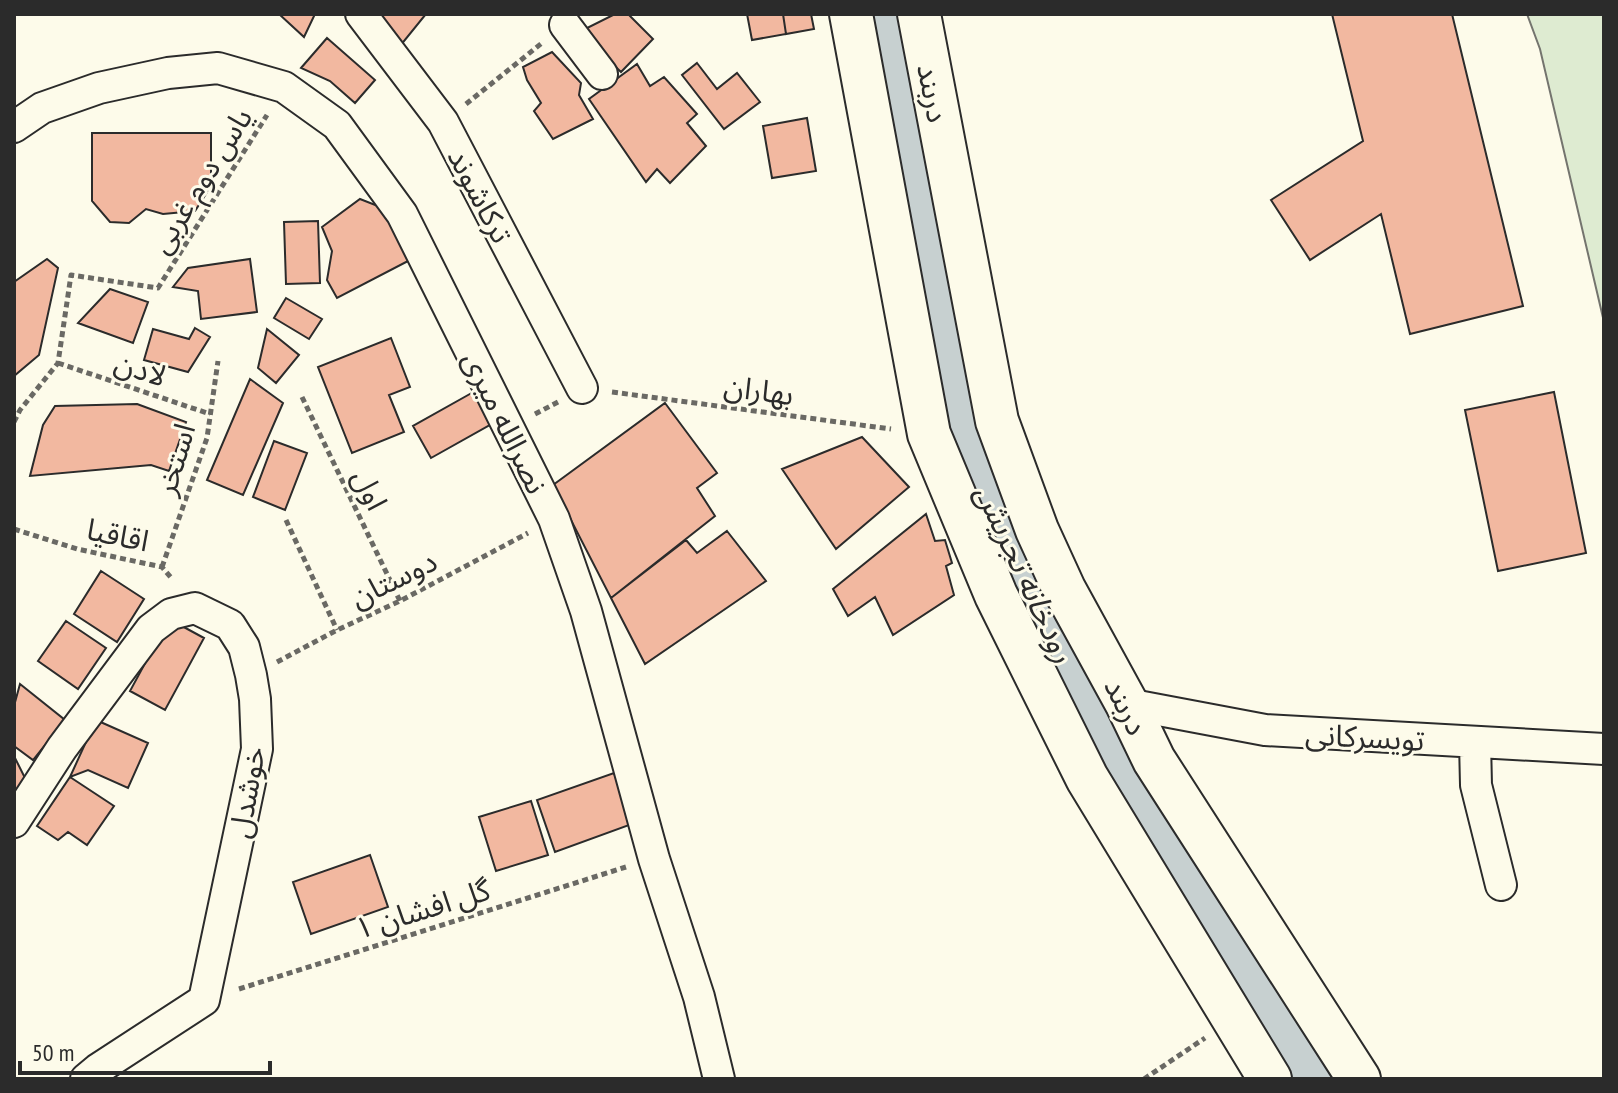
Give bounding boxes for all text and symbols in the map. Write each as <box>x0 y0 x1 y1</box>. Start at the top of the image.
street label: دربند <box>909 60 959 126</box>
street label: یاس دوم غربی <box>140 100 264 262</box>
street label: ترکاشوند <box>440 141 522 249</box>
street label: لادن <box>110 341 172 395</box>
street label: نصرالله میری <box>455 344 557 500</box>
street label: بهاران <box>722 365 796 413</box>
street label: استخر <box>144 418 203 500</box>
street label: اول <box>344 462 398 516</box>
water label: رودخانه تجریش <box>966 477 1086 669</box>
street label: اقاقیا <box>83 508 153 560</box>
street label: دوستان <box>343 540 443 616</box>
street label: دربند <box>1096 671 1158 741</box>
street label: تویسرکانی <box>1304 713 1426 759</box>
street label: خوشدل <box>219 743 273 841</box>
street label: گل افشان ۱ <box>350 869 495 947</box>
scale bar <box>20 1025 270 1075</box>
text: 50 m <box>32 1037 74 1068</box>

